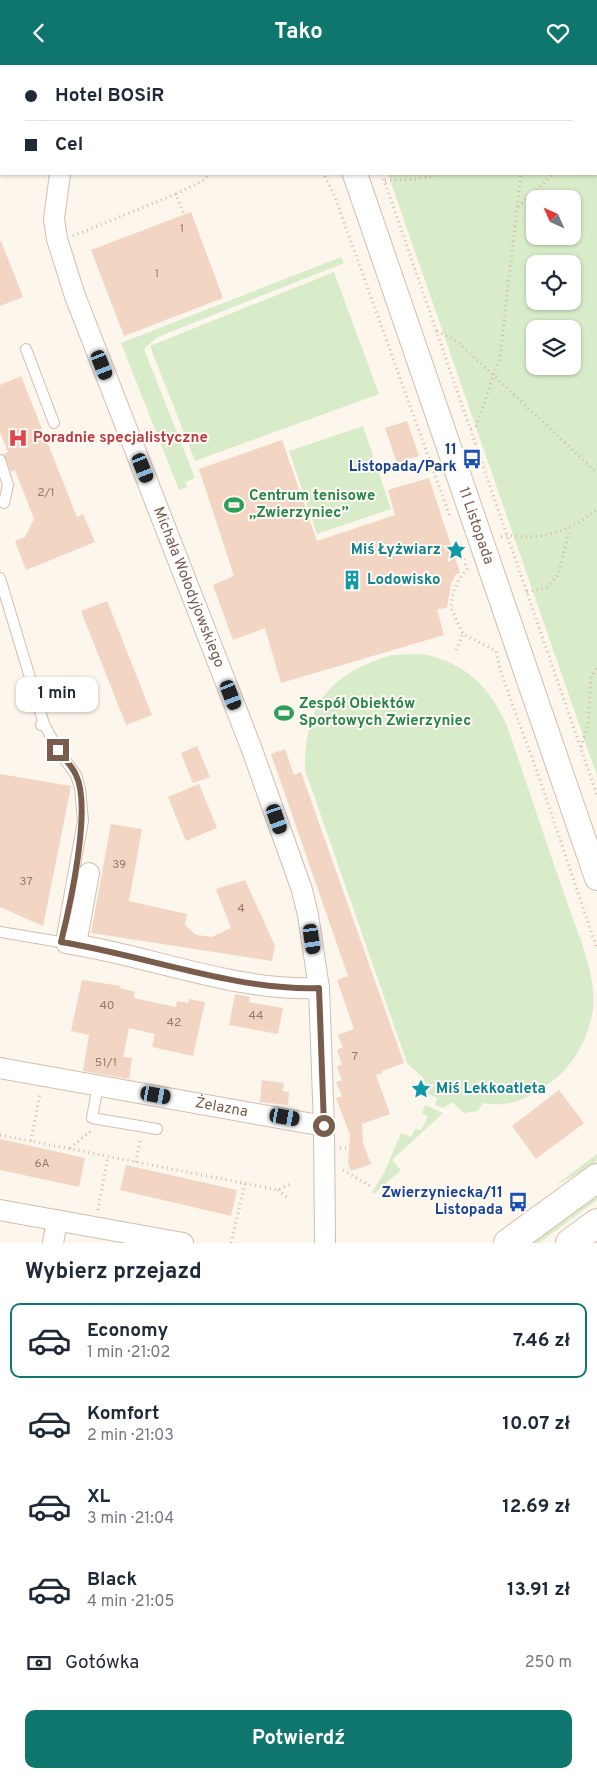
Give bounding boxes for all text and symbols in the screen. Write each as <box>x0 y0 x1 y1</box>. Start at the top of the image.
icon: back <box>25 19 53 47</box>
text: Tako <box>274 19 323 46</box>
icon: heart <box>544 19 572 47</box>
text: Hotel BOSiR <box>55 84 164 108</box>
text: Cel <box>55 133 83 157</box>
north arrow <box>526 190 581 245</box>
map controls <box>526 190 581 375</box>
house number: 1 <box>180 221 184 237</box>
button: locate <box>526 255 581 310</box>
house number: 1 <box>155 266 159 282</box>
button: layers <box>526 320 581 375</box>
car <box>89 348 114 382</box>
hospital icon: Poradnie specjalistyczne <box>7 427 29 449</box>
place label: Poradnie specjalistyczne <box>33 429 208 448</box>
place label: 11 Listopada/Park <box>349 441 457 477</box>
bus stop icon: 11 Listopada/Park <box>461 448 483 470</box>
car <box>130 451 155 485</box>
street label: 11 Listopada <box>454 484 498 567</box>
house number: 2/1 <box>37 485 55 501</box>
place label: Centrum tenisowe „Zwierzyniec” <box>249 487 375 523</box>
sports icon: Centrum tenisowe „Zwierzyniec” <box>223 494 245 516</box>
street label: Michała Wołodyjowskiego <box>149 504 229 670</box>
place icon: Miś Łyżwiarz <box>445 539 467 561</box>
place label: Miś Łyżwiarz <box>351 541 441 560</box>
building icon: Lodowisko <box>341 569 363 591</box>
place label: Lodowisko <box>367 571 440 590</box>
callout: 1 min <box>17 677 99 713</box>
car <box>218 678 243 712</box>
text: 1 min <box>38 684 76 704</box>
place label: Zespół Obiektów Sportowych Zwierzyniec <box>299 695 471 731</box>
sports icon: Zespół Obiektów Sportowych Zwierzyniec <box>273 702 295 724</box>
route end <box>47 739 69 761</box>
car <box>265 802 288 836</box>
house number: 39 <box>112 857 126 873</box>
house number: 37 <box>19 874 33 890</box>
house number: 4 <box>237 901 245 917</box>
car <box>302 923 321 955</box>
house number: 40 <box>99 998 115 1014</box>
house number: 44 <box>249 1008 263 1024</box>
house number: 42 <box>167 1015 181 1031</box>
house number: 7 <box>352 1049 358 1065</box>
house number: 51/1 <box>95 1055 117 1071</box>
place icon: Miś Lekkoatleta <box>410 1078 432 1100</box>
place label: Miś Lekkoatleta <box>436 1080 546 1099</box>
car <box>139 1085 172 1105</box>
street label: Żelazna <box>194 1093 249 1122</box>
car <box>268 1107 301 1127</box>
route start <box>313 1115 335 1137</box>
house number: 6A <box>34 1156 50 1172</box>
place label: Zwierzyniecka/11 Listopada <box>381 1184 503 1220</box>
bus stop icon: Zwierzyniecka/11 Listopada <box>507 1191 529 1213</box>
text: Wybierz przejazd <box>25 1259 202 1286</box>
icon: car <box>27 1318 72 1363</box>
text: Economy <box>87 1319 168 1343</box>
text: 7.46 zł <box>513 1329 570 1353</box>
text: 1 min · 21:02 <box>87 1343 170 1363</box>
icon: car <box>27 1401 72 1446</box>
text: Komfort <box>87 1402 159 1426</box>
text: 10.07 zł <box>502 1412 570 1436</box>
text: 2 min · 21:03 <box>87 1426 174 1446</box>
icon: car <box>27 1484 72 1529</box>
text: XL <box>87 1485 110 1509</box>
text: 12.69 zł <box>502 1495 570 1519</box>
text: 3 min · 21:04 <box>87 1509 174 1529</box>
icon: car <box>27 1567 72 1612</box>
text: Black <box>87 1568 137 1592</box>
text: 13.91 zł <box>507 1578 570 1602</box>
text: 4 min · 21:05 <box>87 1592 174 1612</box>
icon: cash <box>25 1649 53 1677</box>
text: Gotówka <box>65 1651 139 1675</box>
text: 250 m <box>525 1653 572 1673</box>
button: Potwierdź <box>25 1710 572 1768</box>

